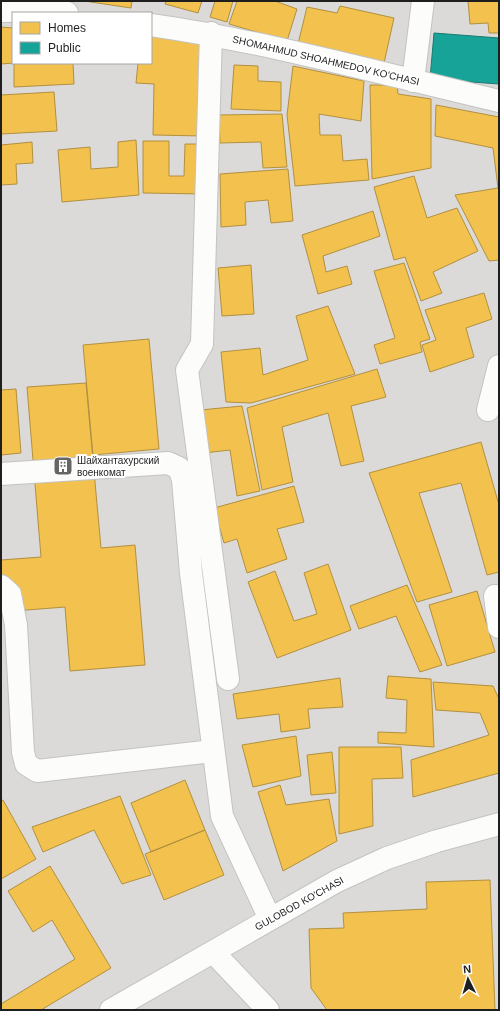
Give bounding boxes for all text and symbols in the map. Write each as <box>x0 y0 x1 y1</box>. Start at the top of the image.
legend <box>12 12 152 64</box>
text: Homes <box>48 21 86 35</box>
street label: SHOMAHMUD SHOAHMEDOV KO'CHASI <box>231 34 420 87</box>
text: Public <box>48 41 81 55</box>
building icon: Шайхантахурский военкомат <box>52 455 74 477</box>
place label: Шайхантахурский военкомат <box>77 455 159 478</box>
street label: GULOBOD KO'CHASI <box>253 874 346 932</box>
north arrow <box>448 959 488 999</box>
text: N <box>463 963 472 975</box>

